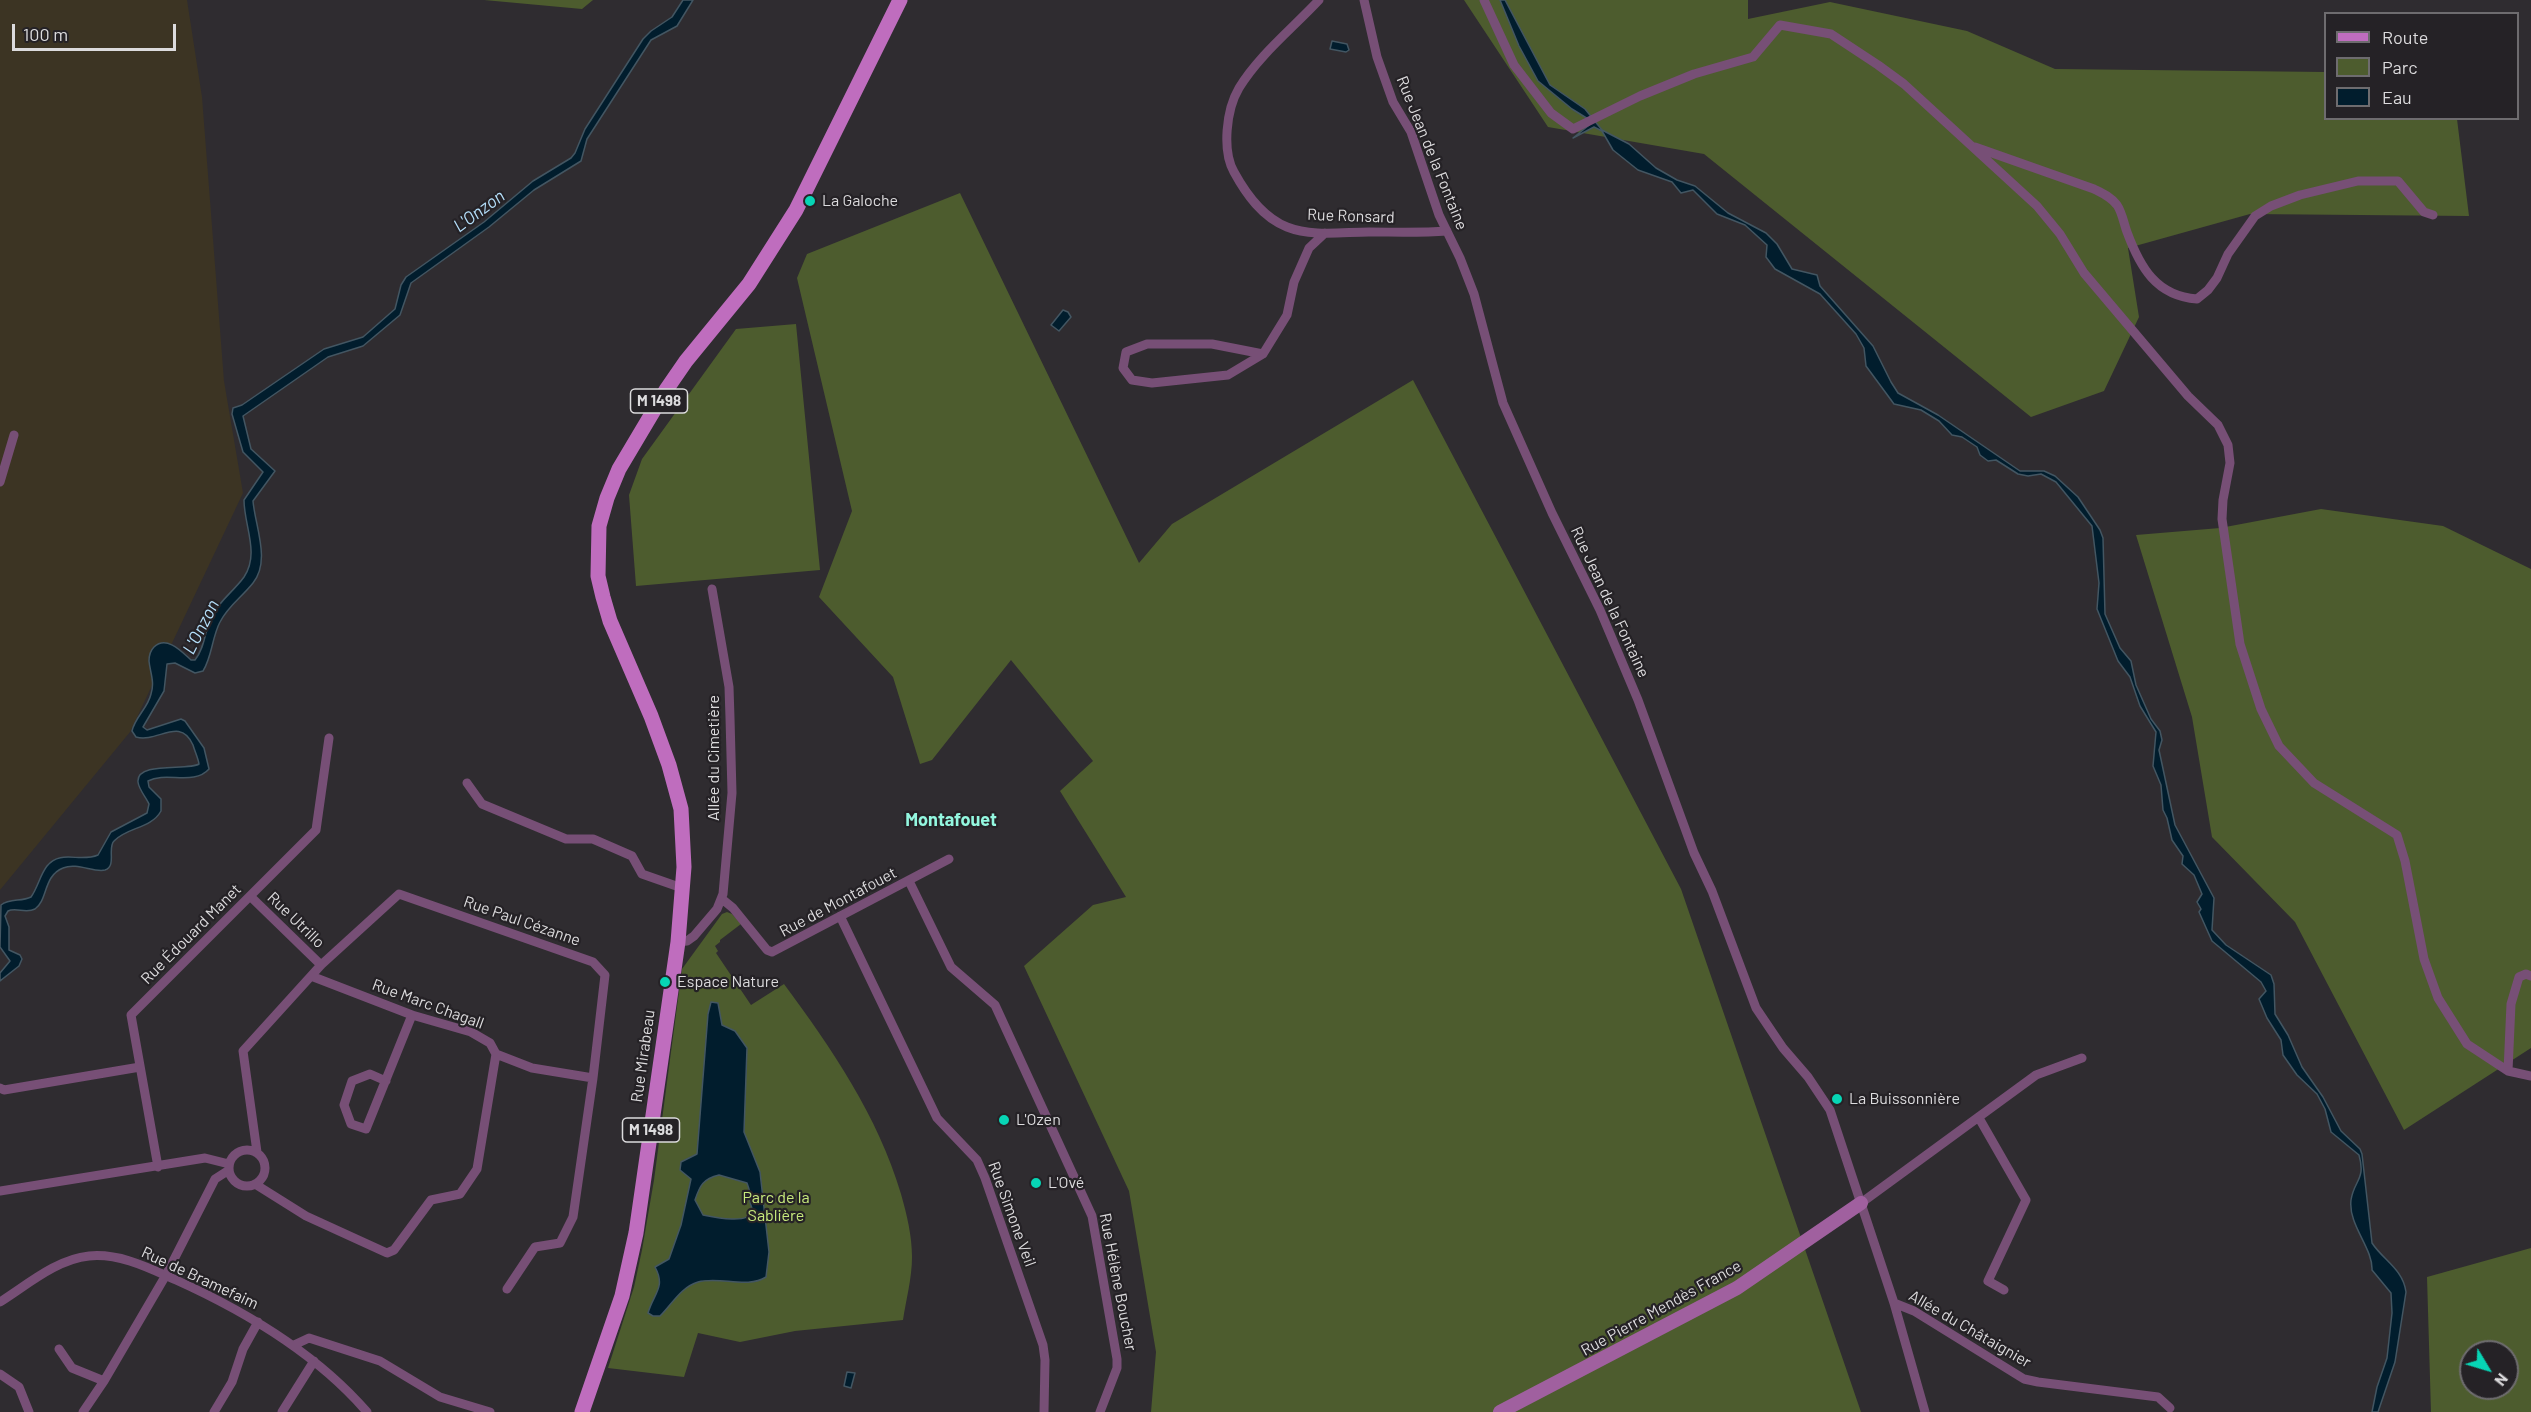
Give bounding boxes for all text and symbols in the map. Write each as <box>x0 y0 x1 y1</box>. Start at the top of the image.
scale bar <box>15 12 178 50</box>
legend <box>2324 12 2519 120</box>
text: 100 m <box>23 23 68 45</box>
text: Route <box>2382 26 2428 48</box>
text: Parc <box>2382 56 2418 78</box>
street label: Rue Jean de la Fontaine <box>1392 73 1472 233</box>
text: Eau <box>2382 86 2412 108</box>
water label: L'Onzon <box>449 185 509 237</box>
place label: La Galoche <box>822 191 898 211</box>
marker: La Galoche <box>803 194 817 208</box>
street label: Rue Ronsard <box>1307 205 1395 227</box>
road number: M 1498 <box>630 389 688 413</box>
street label: Rue Jean de la Fontaine <box>1567 524 1653 680</box>
water label: L'Onzon <box>178 596 224 658</box>
street label: Allée du Cimetière <box>704 695 724 821</box>
district label: Montafouet <box>905 809 997 831</box>
street label: Rue de Montafouet <box>776 863 900 941</box>
street label: Rue Édouard Manet <box>137 880 245 988</box>
street label: Rue Utrillo <box>263 888 329 952</box>
street label: Rue Paul Cézanne <box>461 892 583 950</box>
place label: Espace Nature <box>677 972 779 992</box>
street label: Rue Marc Chagall <box>369 975 487 1033</box>
marker: Espace Nature <box>658 975 672 989</box>
street label: Rue Mirabeau <box>627 1008 659 1104</box>
place label: La Buissonnière <box>1849 1089 1960 1109</box>
marker: La Buissonnière <box>1830 1092 1844 1106</box>
place label: L'Ozen <box>1016 1110 1061 1130</box>
marker: L'Ozen <box>997 1113 1011 1127</box>
road number: M 1498 <box>622 1118 680 1142</box>
street label: Rue Simone Veil <box>984 1159 1040 1269</box>
place label: L'Ové <box>1048 1173 1084 1193</box>
marker: L'Ové <box>1029 1176 1043 1190</box>
park label: Parc de la Sablière <box>742 1188 810 1226</box>
street label: Rue Hélène Boucher <box>1095 1211 1141 1353</box>
street label: Rue de Bramefaim <box>138 1242 262 1314</box>
street label: Rue Pierre Mendès France <box>1578 1256 1744 1360</box>
street label: Allée du Châtaignier <box>1905 1286 2035 1372</box>
north arrow <box>2459 1340 2519 1400</box>
text: N <box>2491 1370 2513 1390</box>

